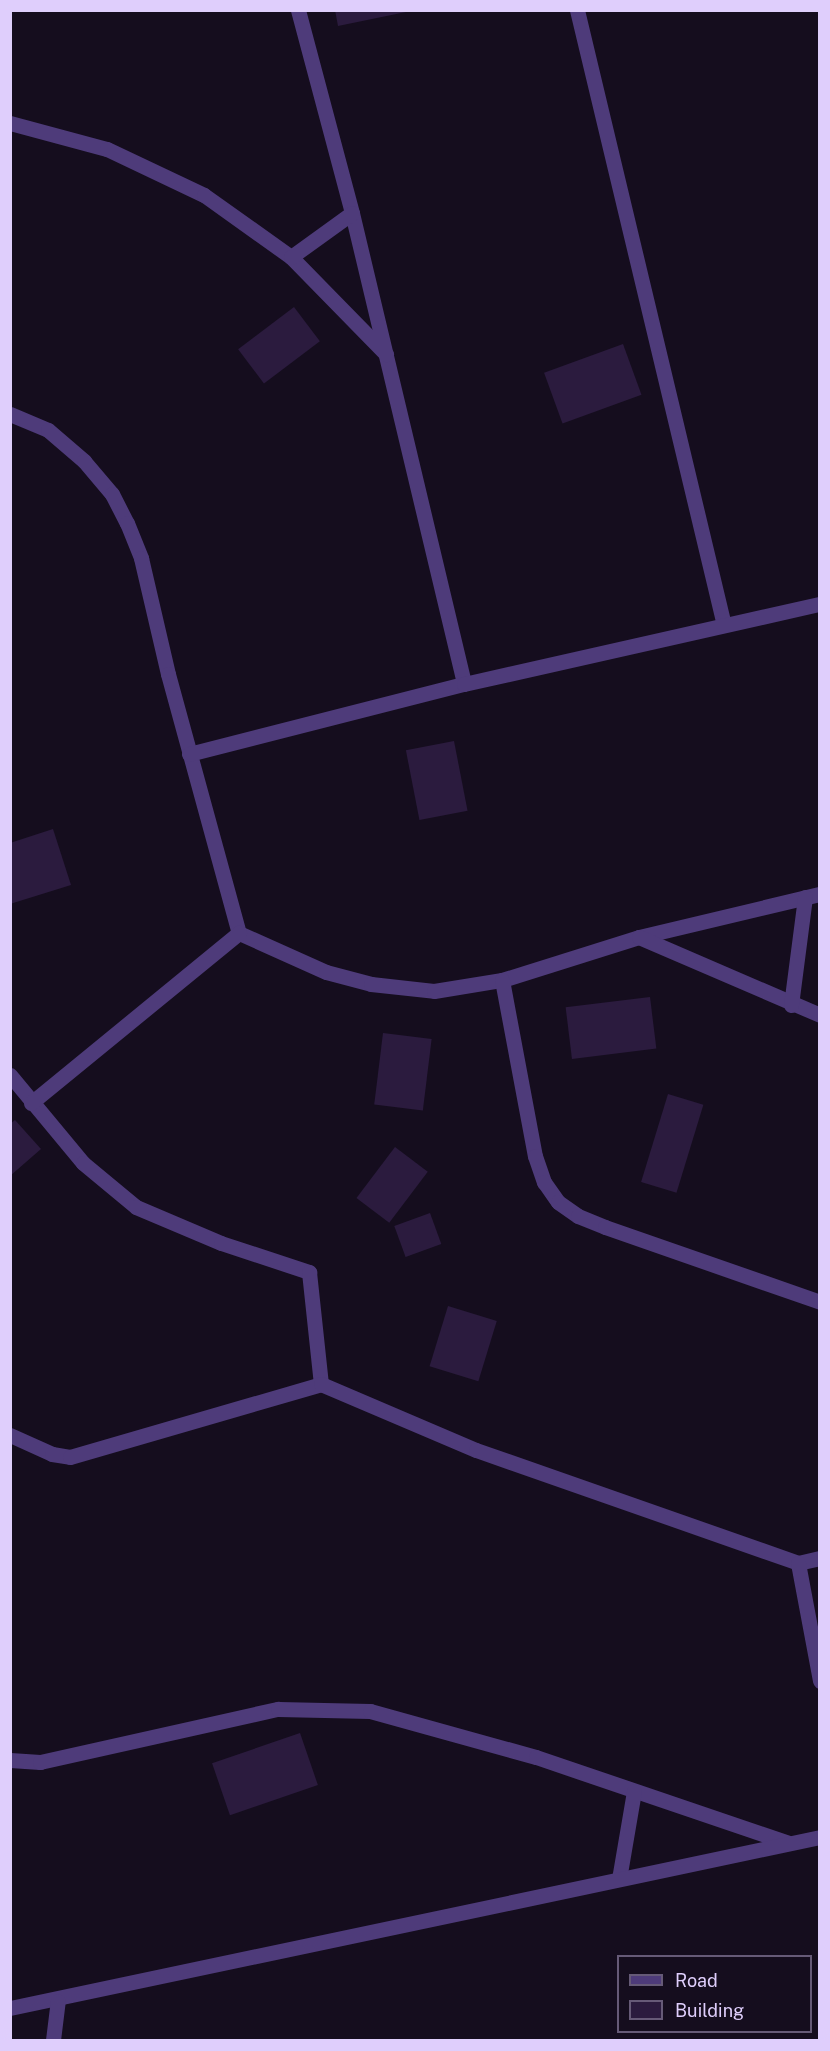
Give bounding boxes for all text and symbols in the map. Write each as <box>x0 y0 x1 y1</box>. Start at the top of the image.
legend <box>617 1955 812 2033</box>
text: Road <box>675 1970 718 1991</box>
text: Building <box>675 2000 744 2021</box>

